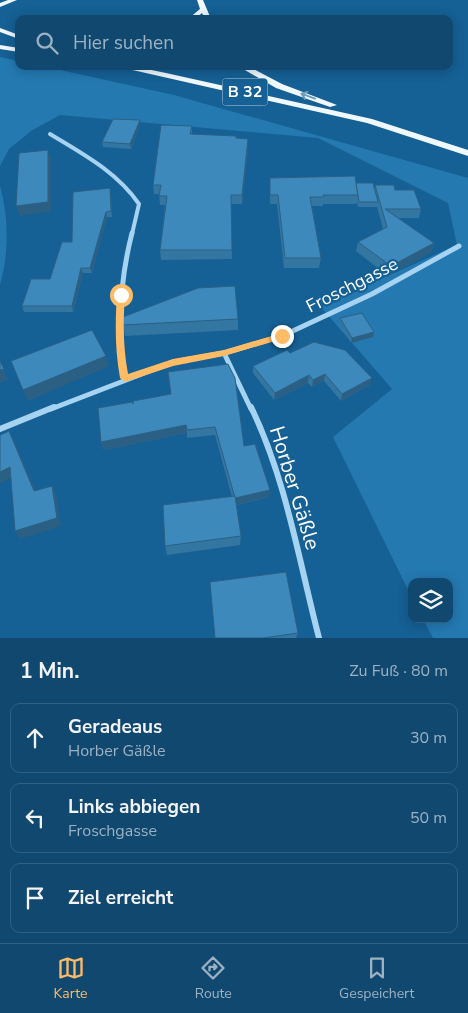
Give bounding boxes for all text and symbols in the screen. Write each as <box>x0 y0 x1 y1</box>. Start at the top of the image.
search box <box>15 15 453 70</box>
icon: search <box>33 29 61 57</box>
text: Hier suchen <box>73 30 174 56</box>
road number: B 32 <box>222 78 268 105</box>
one-way arrow <box>301 91 317 100</box>
street label: Froschgasse <box>302 252 402 318</box>
route start <box>110 284 133 307</box>
route end <box>271 325 294 348</box>
street label: Horber Gäßle <box>263 423 327 553</box>
map controls <box>408 578 453 623</box>
button: layers <box>408 578 453 623</box>
text: 1 Min. <box>20 657 79 685</box>
text: Zu Fuß · 80 m <box>349 660 448 682</box>
text: Geradeaus <box>68 714 162 740</box>
icon: ahead <box>21 724 49 752</box>
text: 30 m <box>410 727 447 749</box>
text: Horber Gäßle <box>68 740 166 762</box>
text: Links abbiegen <box>68 794 200 820</box>
icon: left <box>21 804 49 832</box>
text: 50 m <box>410 807 447 829</box>
text: Froschgasse <box>68 820 157 842</box>
icon: arrive <box>21 884 49 912</box>
text: Ziel erreicht <box>68 885 173 911</box>
tab: Karte <box>54 954 87 1003</box>
tab: Route <box>195 954 232 1003</box>
tab: Gespeichert <box>339 954 414 1003</box>

